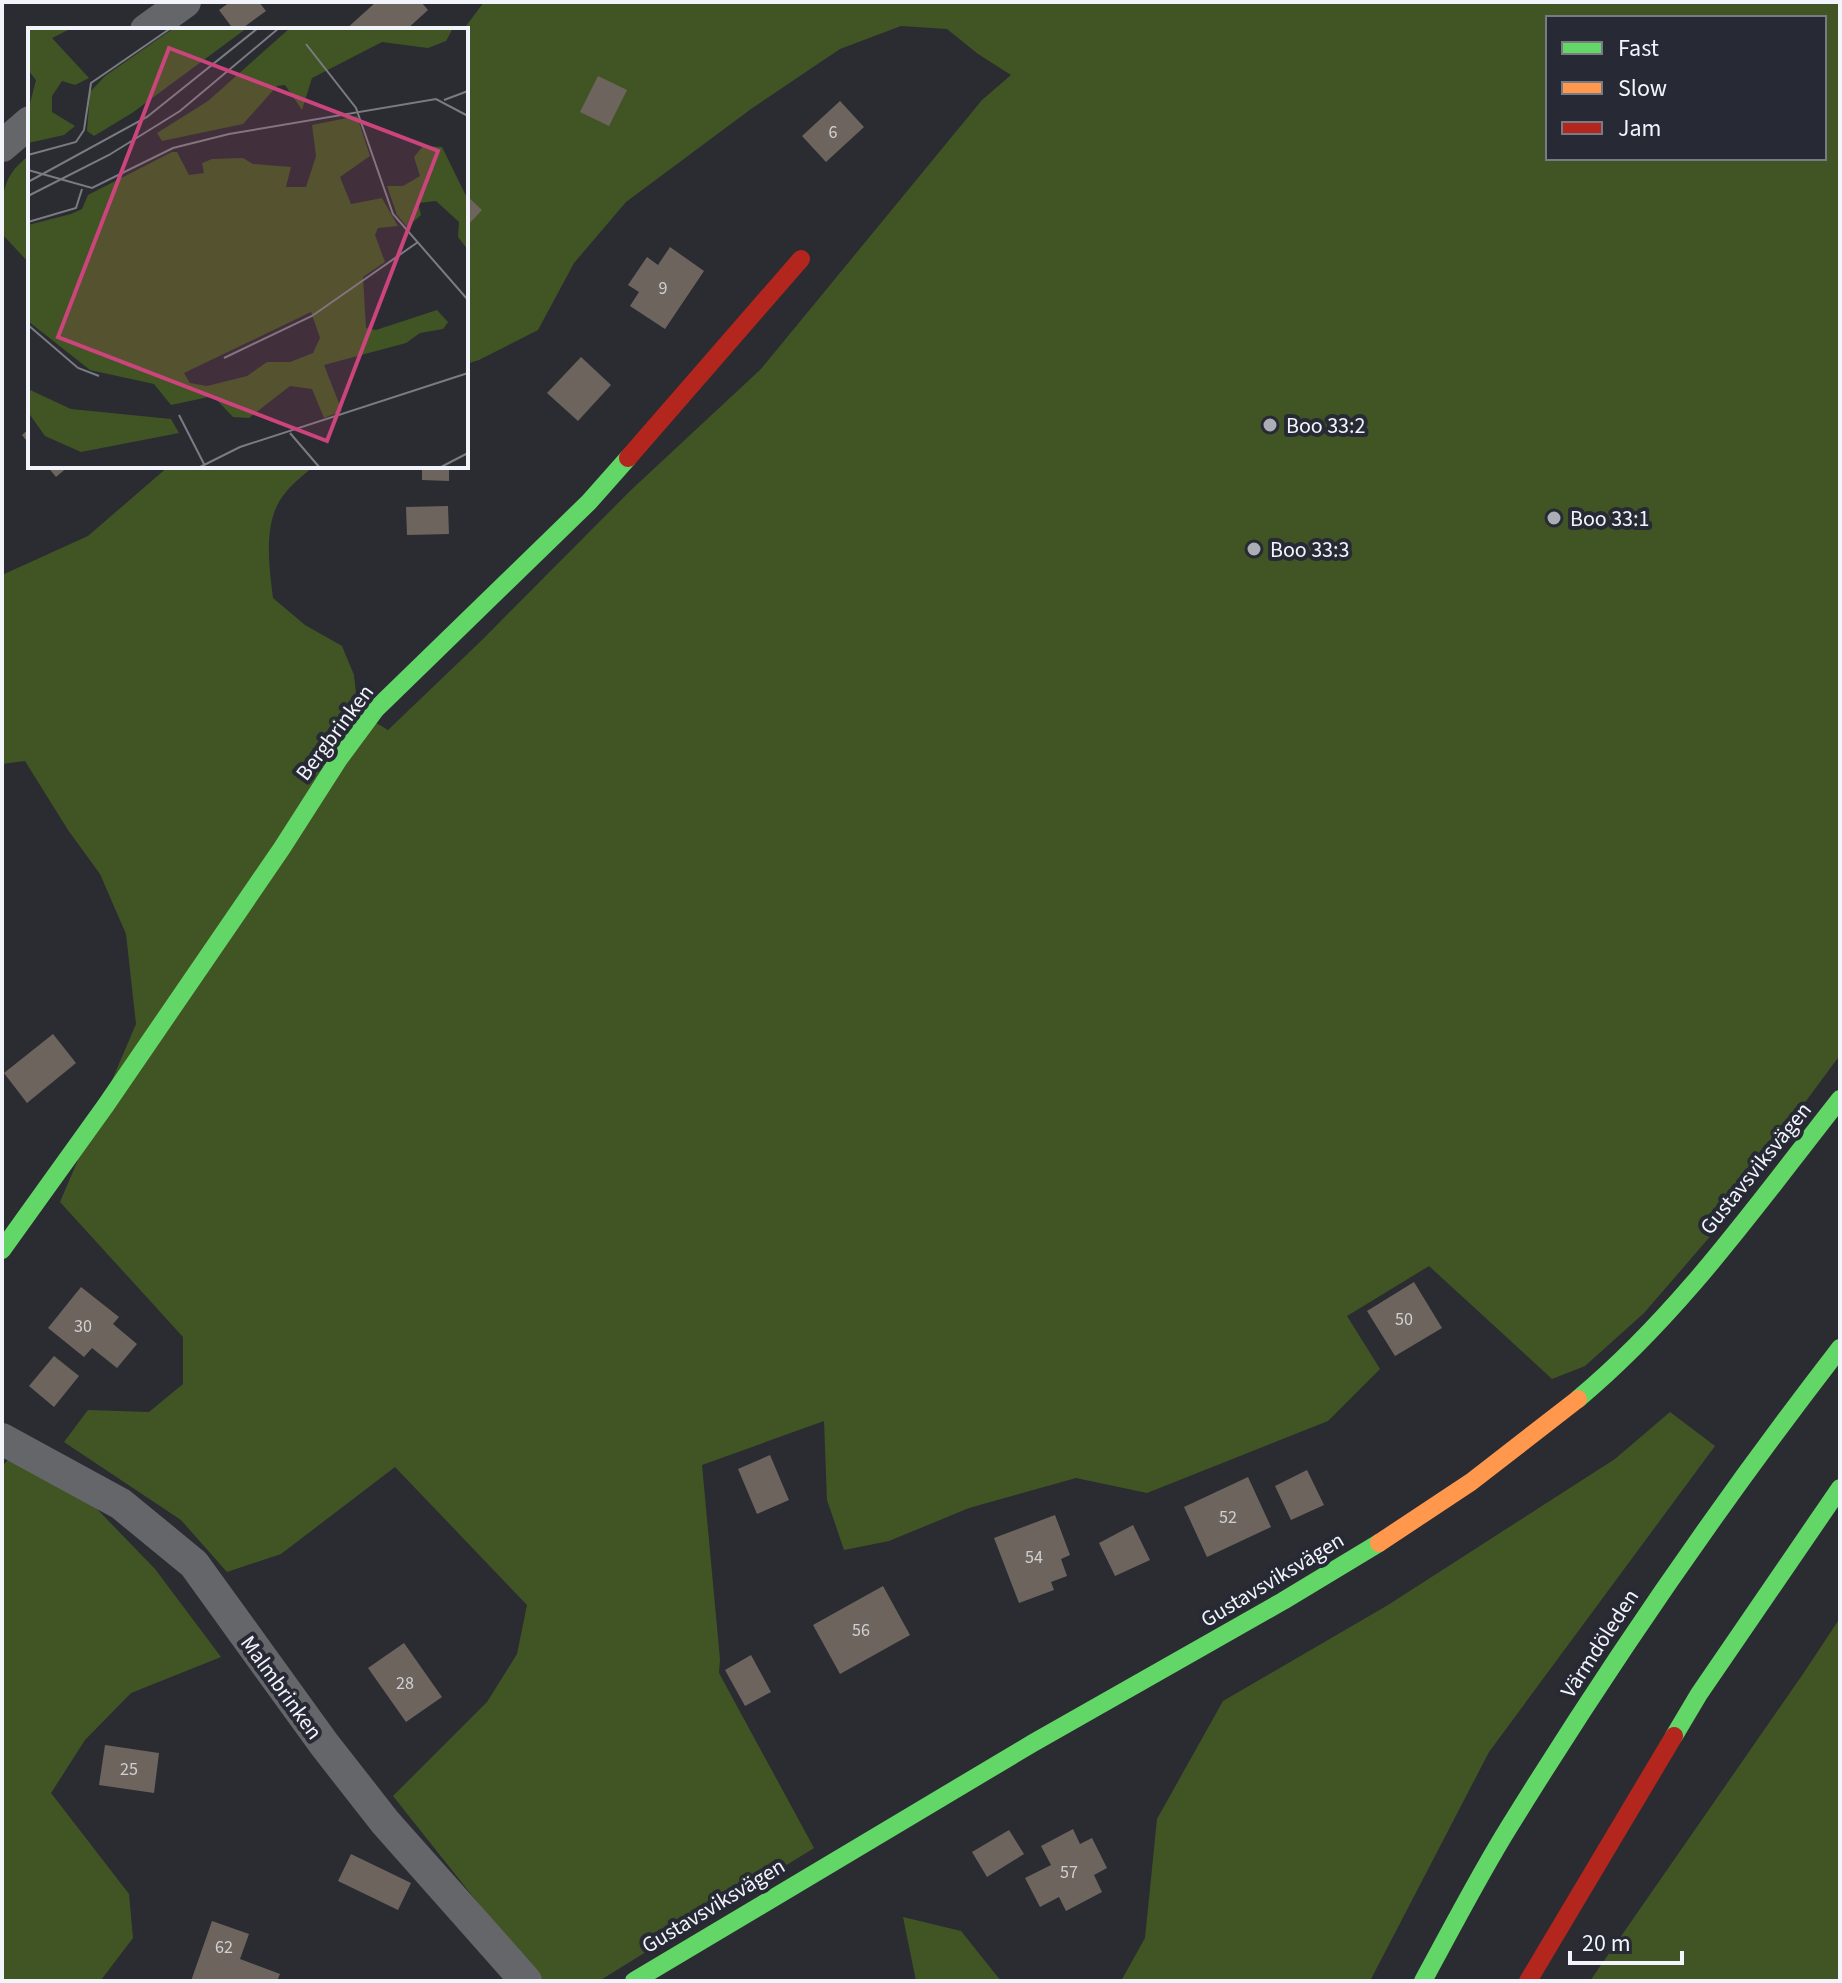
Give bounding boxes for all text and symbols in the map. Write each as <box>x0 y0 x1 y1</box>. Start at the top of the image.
legend <box>1546 16 1826 160</box>
inset map <box>28 28 468 468</box>
text: Fast <box>1618 31 1659 66</box>
text: Slow <box>1618 71 1667 106</box>
text: Jam <box>1618 111 1662 146</box>
house number: 6 <box>829 120 838 145</box>
house number: 9 <box>659 276 668 301</box>
place label: Boo 33:2 <box>1286 410 1365 442</box>
marker: Boo 33:2 <box>1261 416 1279 434</box>
place label: Boo 33:1 <box>1570 503 1649 535</box>
marker: Boo 33:1 <box>1545 509 1563 527</box>
place label: Boo 33:3 <box>1270 534 1349 566</box>
marker: Boo 33:3 <box>1245 540 1263 558</box>
street label: Bergbrinken <box>288 678 382 787</box>
street label: Gustavsviksvägen <box>1692 1095 1819 1242</box>
house number: 50 <box>1395 1307 1413 1332</box>
house number: 30 <box>74 1314 92 1339</box>
house number: 52 <box>1219 1505 1237 1530</box>
street label: Gustavsviksvägen <box>1195 1524 1350 1635</box>
house number: 54 <box>1025 1545 1043 1570</box>
street label: Värmdöleden <box>1553 1583 1647 1704</box>
house number: 56 <box>852 1618 870 1643</box>
street label: Malmbrinken <box>233 1629 330 1746</box>
house number: 28 <box>396 1671 414 1696</box>
house number: 25 <box>120 1757 138 1782</box>
street label: Gustavsviksvägen <box>636 1850 791 1961</box>
house number: 57 <box>1060 1860 1078 1885</box>
scale bar <box>1570 1915 1682 1965</box>
text: 20 m <box>1582 1926 1631 1961</box>
house number: 62 <box>215 1935 233 1960</box>

